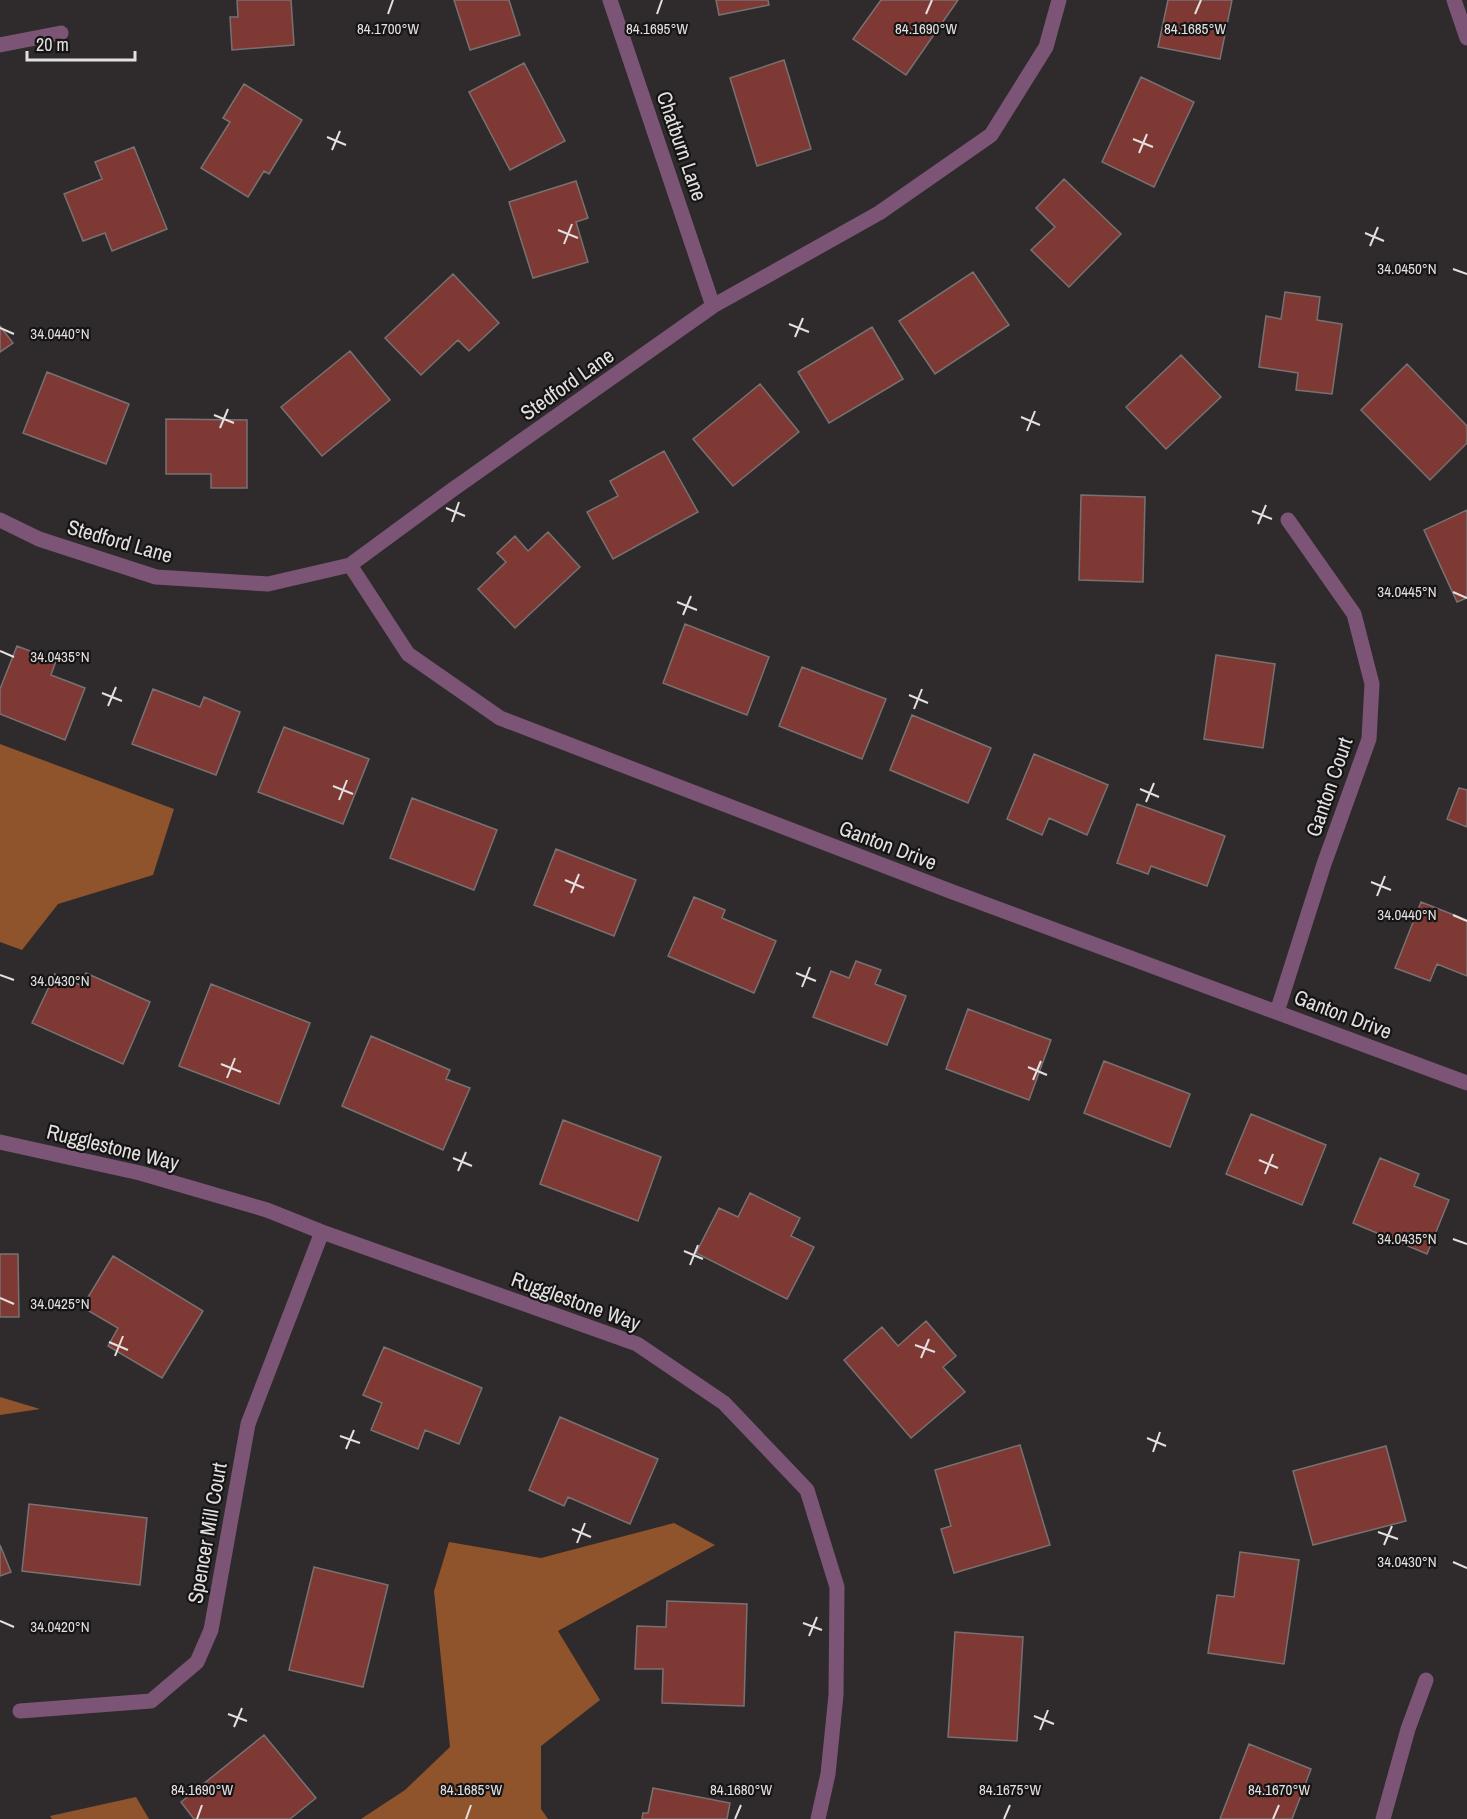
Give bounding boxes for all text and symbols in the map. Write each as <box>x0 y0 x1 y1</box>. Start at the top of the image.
text: 84.1700°W <box>357 18 419 39</box>
text: 84.1695°W <box>626 18 688 39</box>
text: 84.1690°W <box>895 18 957 39</box>
text: 84.1685°W <box>1164 18 1226 39</box>
scale bar <box>27 24 135 62</box>
text: 20 m <box>36 32 69 57</box>
street label: Chatburn Lane <box>650 87 714 205</box>
text: 34.0450°N <box>1377 258 1437 279</box>
text: 34.0440°N <box>30 323 90 344</box>
street label: Stedford Lane <box>514 341 620 427</box>
street label: Stedford Lane <box>64 512 176 570</box>
text: 34.0445°N <box>1377 581 1437 602</box>
text: 34.0435°N <box>30 646 90 667</box>
street label: Ganton Court <box>1298 733 1360 841</box>
street label: Ganton Drive <box>835 813 941 877</box>
text: 34.0440°N <box>1377 904 1437 925</box>
text: 34.0430°N <box>30 970 90 991</box>
street label: Ganton Drive <box>1290 982 1396 1046</box>
street label: Rugglestone Way <box>44 1117 183 1178</box>
text: 34.0435°N <box>1377 1228 1437 1249</box>
street label: Rugglestone Way <box>507 1264 645 1338</box>
text: 34.0425°N <box>30 1293 90 1314</box>
street label: Spencer Mill Court <box>180 1460 234 1606</box>
text: 34.0430°N <box>1377 1551 1437 1572</box>
text: 34.0420°N <box>30 1616 90 1637</box>
text: 84.1690°W <box>171 1779 233 1800</box>
text: 84.1685°W <box>440 1779 502 1800</box>
text: 84.1680°W <box>710 1779 772 1800</box>
text: 84.1675°W <box>979 1779 1041 1800</box>
text: 84.1670°W <box>1248 1779 1310 1800</box>

